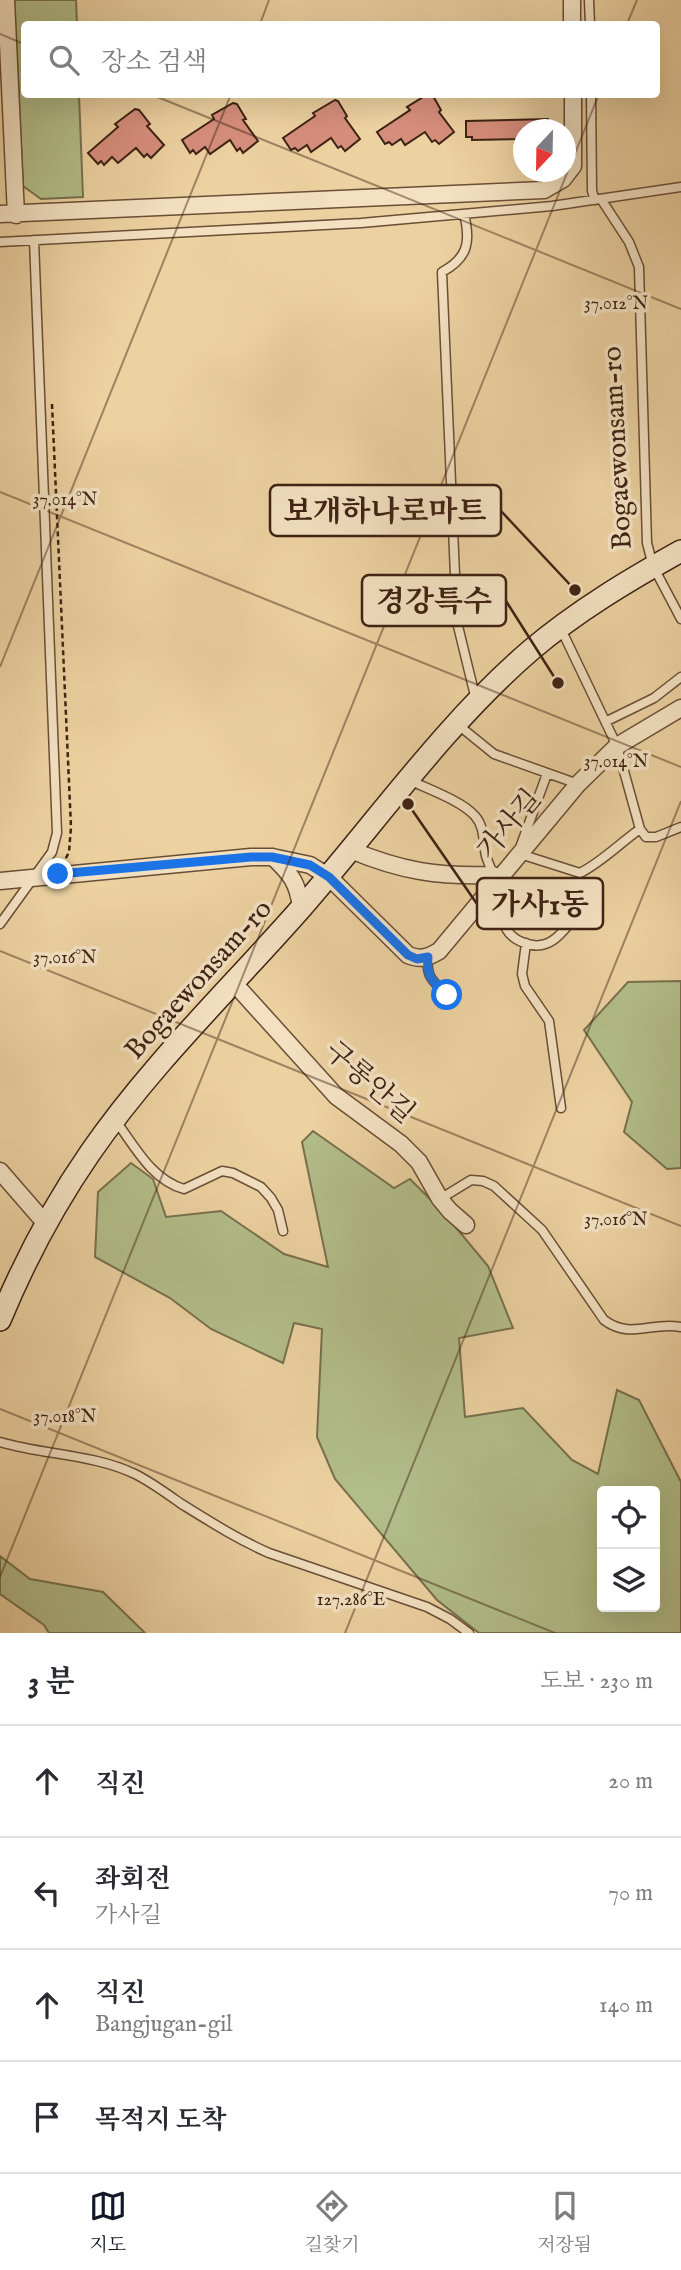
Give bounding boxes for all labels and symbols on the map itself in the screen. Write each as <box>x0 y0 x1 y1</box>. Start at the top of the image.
north arrow <box>513 119 576 182</box>
text: 37.012°N <box>584 293 649 316</box>
street label: Bogaewonsam-ro <box>595 345 641 551</box>
callout: 보개하나로마트 <box>270 485 501 536</box>
text: 37.014°N <box>33 489 98 512</box>
text: 보개하나로마트 <box>284 494 486 532</box>
callout: 경강특수 <box>362 575 506 626</box>
text: 경강특수 <box>376 584 492 622</box>
text: 37.014°N <box>584 751 649 774</box>
street label: 가사길 <box>471 783 549 867</box>
route end <box>42 858 73 889</box>
callout: 가사1동 <box>477 878 603 929</box>
text: 가사1동 <box>491 887 589 925</box>
street label: Bogaewonsam-ro <box>118 893 280 1067</box>
text: 37.016°N <box>33 947 97 970</box>
route start <box>431 979 462 1010</box>
street label: 구롱안길 <box>317 1034 421 1132</box>
text: 37.016°N <box>584 1209 648 1232</box>
text: 37.018°N <box>34 1406 97 1429</box>
text: 127.286°E <box>317 1589 385 1612</box>

